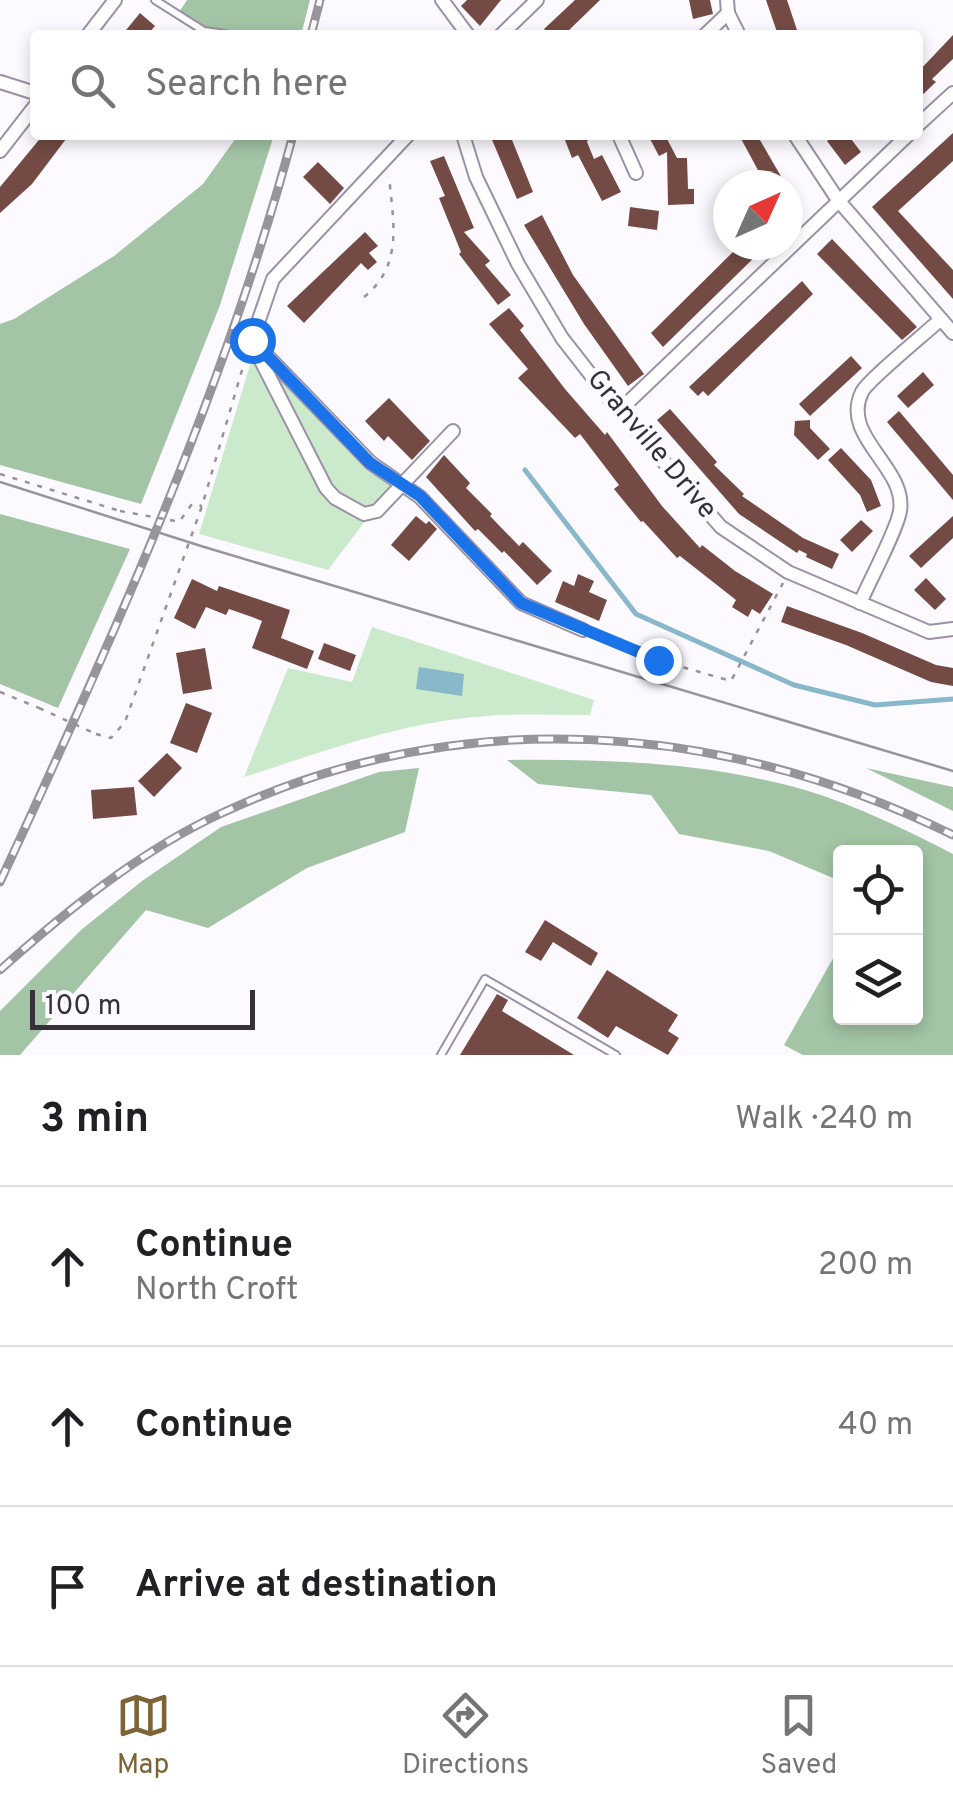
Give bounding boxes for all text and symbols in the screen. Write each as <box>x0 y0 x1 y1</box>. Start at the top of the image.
search box <box>30 30 923 140</box>
icon: search <box>65 58 120 113</box>
text: Search here <box>145 61 348 110</box>
north arrow <box>713 170 803 260</box>
route start <box>230 318 276 364</box>
street label: Granville Drive <box>578 363 724 527</box>
route end <box>636 638 682 684</box>
map controls <box>833 845 923 1025</box>
button: locate <box>833 845 923 935</box>
button: layers <box>833 935 923 1025</box>
scale bar <box>30 985 255 1030</box>
text: 100 m <box>45 989 121 1025</box>
text: 3 min <box>40 1094 149 1147</box>
text: Walk · 240 m <box>735 1100 913 1140</box>
text: Continue <box>135 1222 293 1271</box>
icon: ahead <box>40 1239 95 1294</box>
text: 200 m <box>818 1246 913 1286</box>
text: North Croft <box>135 1271 298 1311</box>
icon: ahead <box>40 1399 95 1454</box>
text: Continue <box>135 1402 293 1451</box>
text: 40 m <box>838 1406 913 1446</box>
icon: arrive <box>40 1559 95 1614</box>
text: Arrive at destination <box>135 1562 498 1611</box>
tab: Map <box>116 1688 171 1784</box>
tab: Directions <box>402 1688 529 1784</box>
tab: Saved <box>760 1688 837 1784</box>

